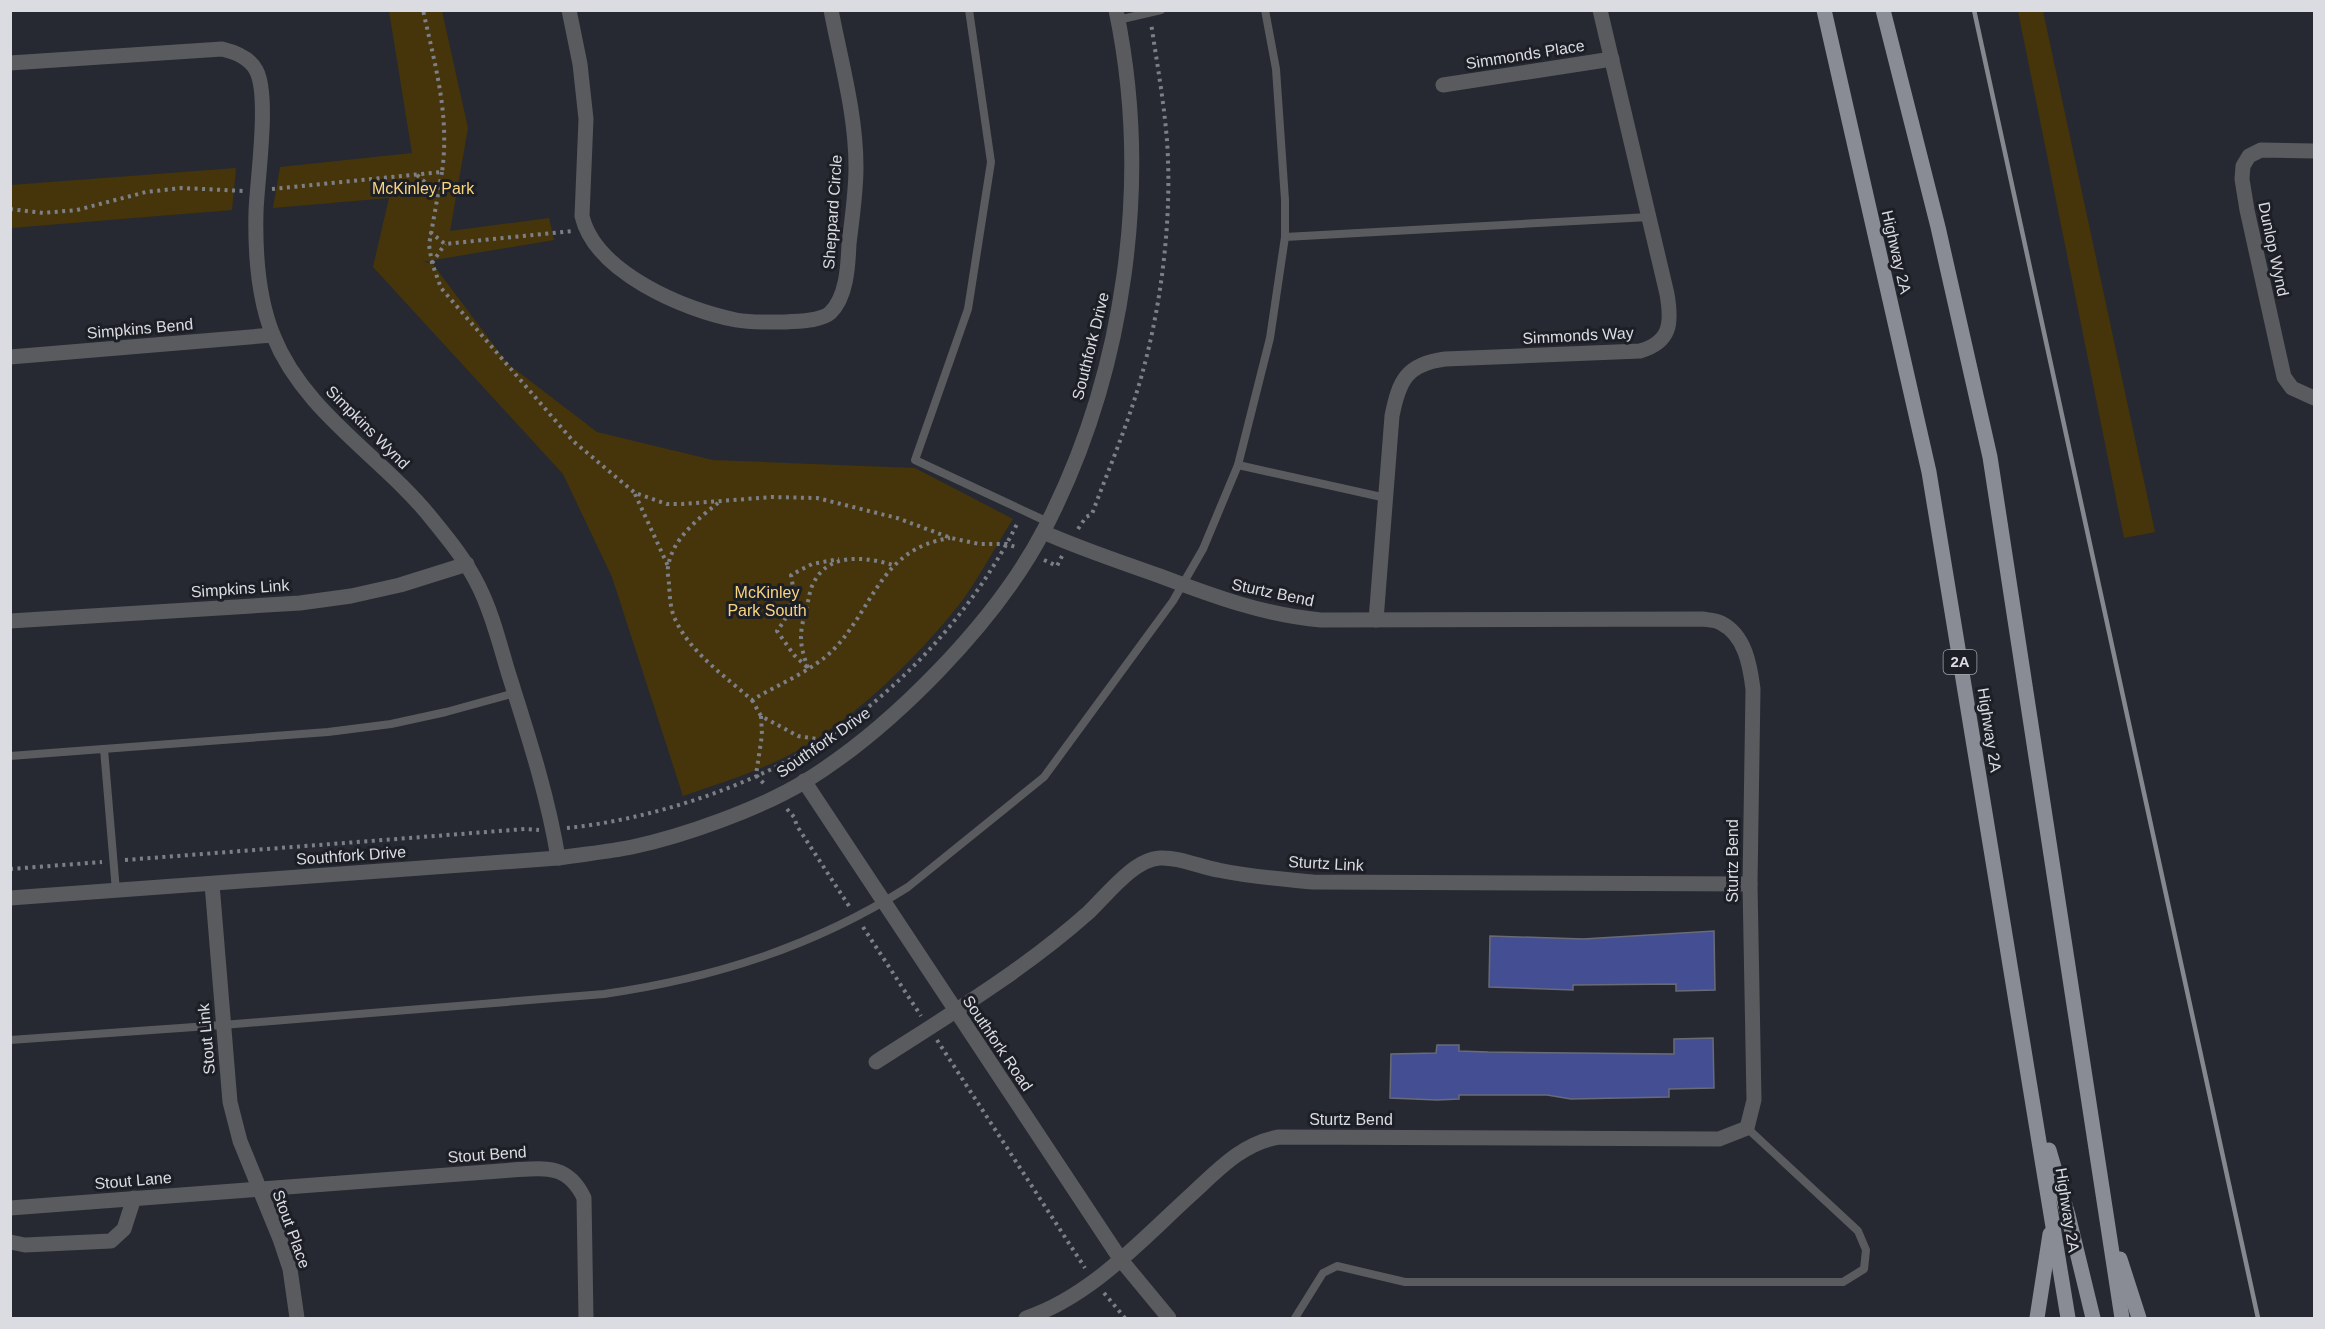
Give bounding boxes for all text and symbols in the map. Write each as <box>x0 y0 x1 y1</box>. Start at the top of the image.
street label: Simmonds Place <box>1464 37 1586 72</box>
street label: Sheppard Circle <box>820 154 845 270</box>
park label: McKinley Park <box>372 180 475 197</box>
street label: Dunlop Wynd <box>2255 200 2292 298</box>
street label: Highway 2A <box>1879 209 1914 296</box>
street label: Southfork Drive <box>1069 290 1112 402</box>
street label: Simpkins Bend <box>86 315 194 342</box>
street label: Simmonds Way <box>1522 324 1634 347</box>
street label: Simpkins Wynd <box>323 382 413 472</box>
street label: Sturtz Bend <box>1230 575 1316 609</box>
street label: Simpkins Link <box>190 577 291 600</box>
park label: McKinley Park South <box>727 584 807 619</box>
road number: 2A <box>1944 650 1976 674</box>
street label: Highway 2A <box>1974 687 2005 774</box>
street label: Southfork Drive <box>773 704 873 781</box>
street label: Sturtz Bend <box>1724 819 1741 903</box>
street label: Southfork Drive <box>295 843 407 868</box>
street label: Sturtz Link <box>1288 853 1365 874</box>
street label: Southfork Road <box>959 992 1036 1094</box>
street label: Stout Link <box>195 1002 218 1075</box>
street label: Sturtz Bend <box>1309 1111 1393 1128</box>
street label: Stout Bend <box>447 1143 527 1166</box>
street label: Highway 2A <box>2052 1167 2083 1254</box>
street label: Stout Lane <box>94 1169 172 1192</box>
street label: Stout Place <box>270 1188 314 1271</box>

